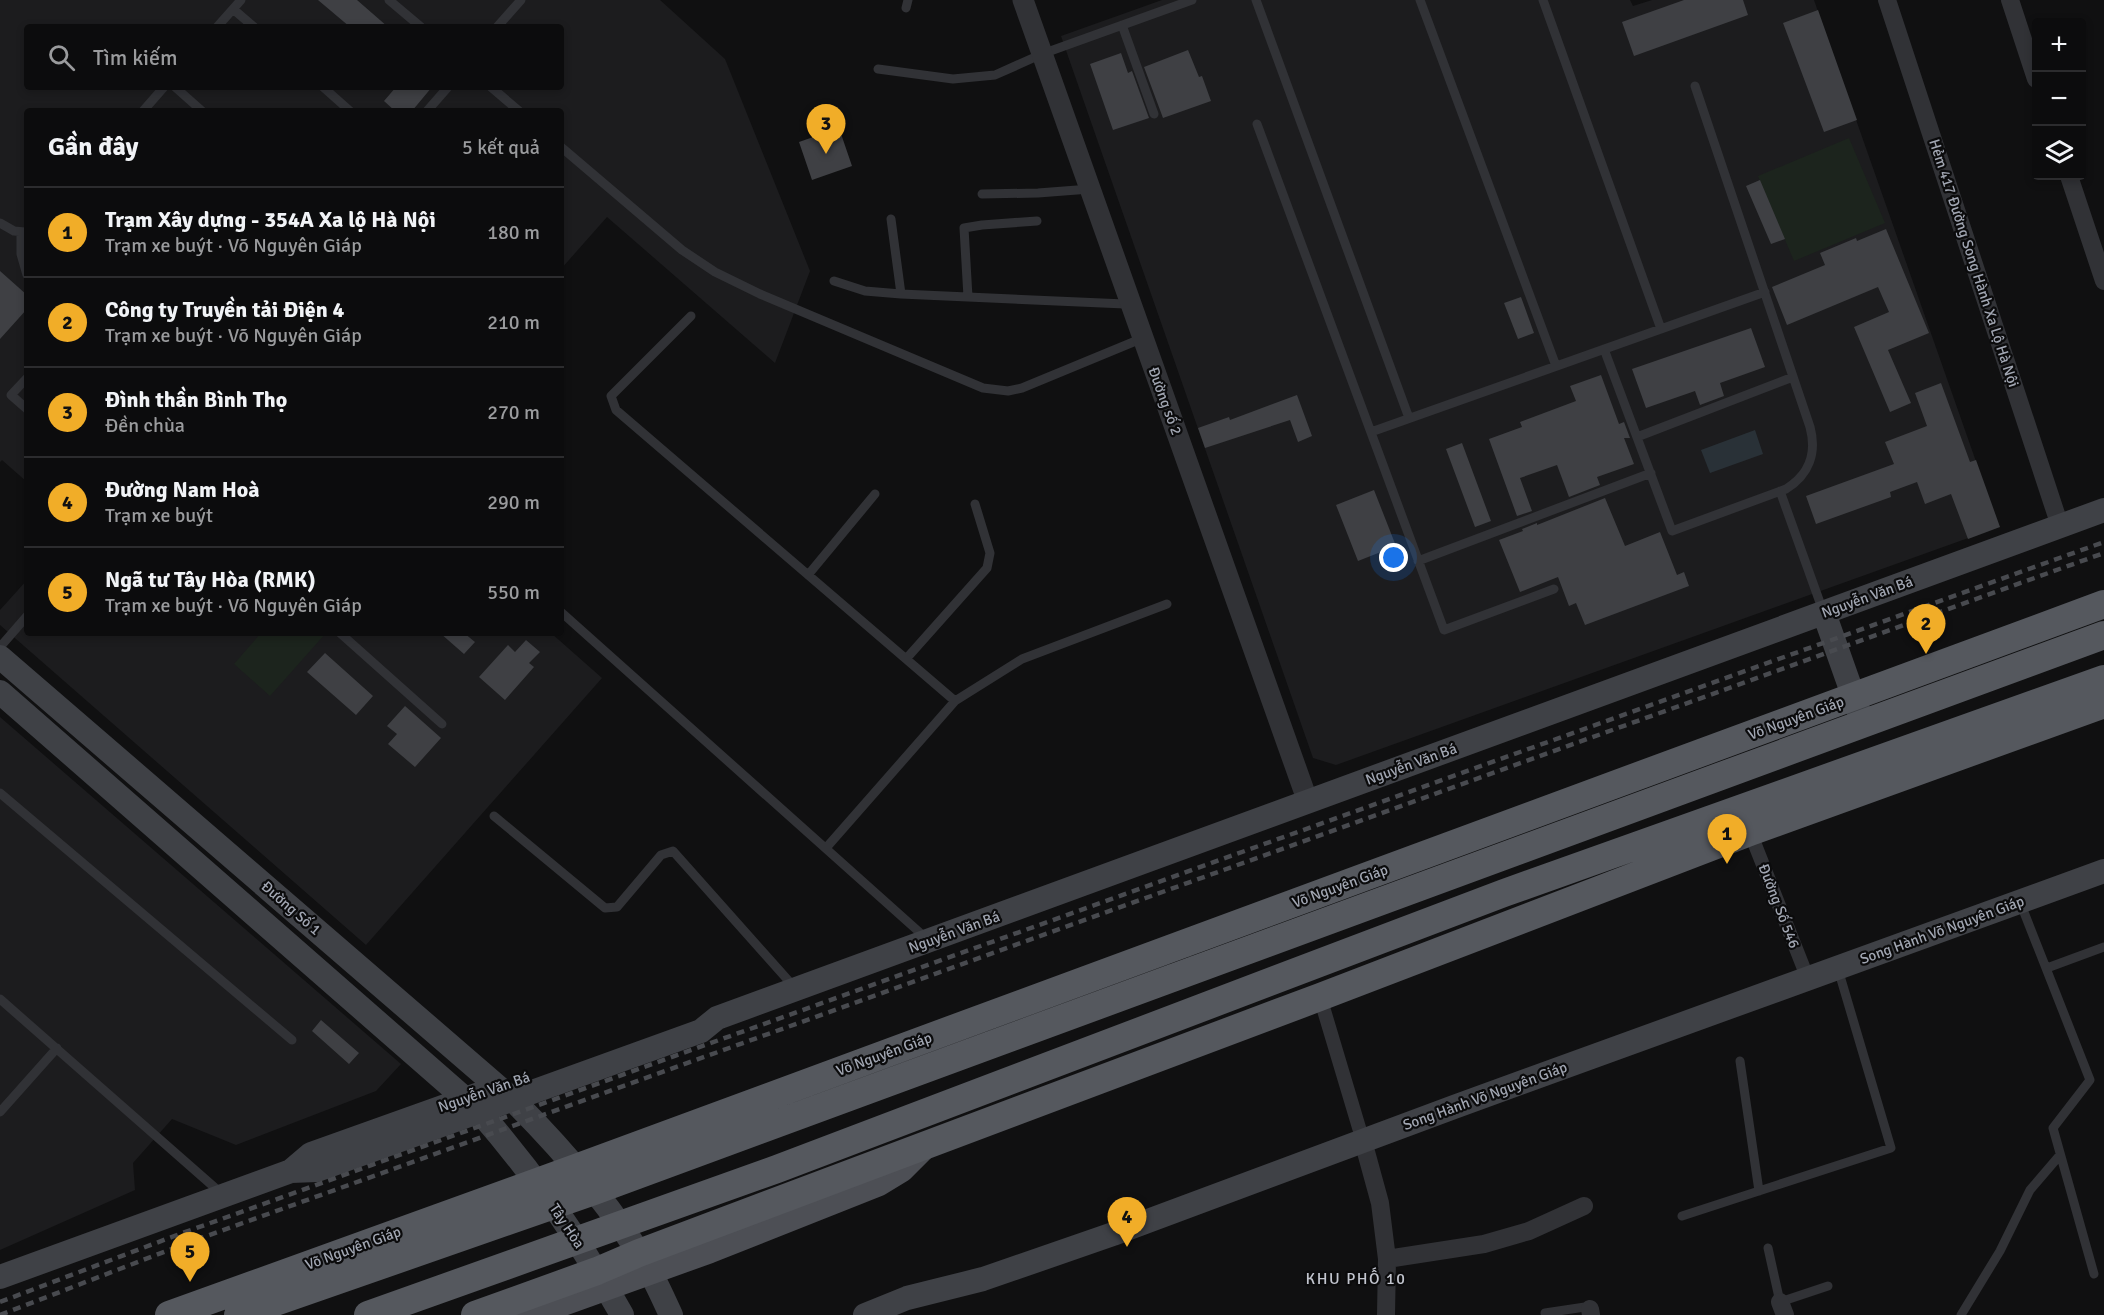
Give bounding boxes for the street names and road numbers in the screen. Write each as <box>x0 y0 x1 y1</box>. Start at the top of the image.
street label: Hẻm 417 Đường Song Hành Xa Lộ Hà Nội <box>1925 137 2023 389</box>
street label: Đường số 2 <box>1144 364 1186 438</box>
street label: Nguyễn Văn Bá <box>1819 571 1915 622</box>
street label: Võ Nguyên Giáp <box>1746 692 1846 744</box>
street label: Nguyễn Văn Bá <box>1363 738 1459 789</box>
street label: Võ Nguyên Giáp <box>1290 860 1390 912</box>
street label: Đường Số 546 <box>1755 861 1803 951</box>
street label: Đường Số 1 <box>258 877 324 939</box>
street label: Song Hành Võ Nguyên Giáp <box>1857 892 2027 968</box>
street label: Nguyễn Văn Bá <box>906 906 1002 957</box>
street label: Võ Nguyên Giáp <box>834 1028 934 1080</box>
street label: Song Hành Võ Nguyên Giáp <box>1400 1058 1570 1134</box>
street label: Nguyễn Văn Bá <box>435 1067 532 1116</box>
street label: Tây Hòa <box>546 1200 588 1252</box>
street label: Võ Nguyên Giáp <box>303 1222 403 1274</box>

